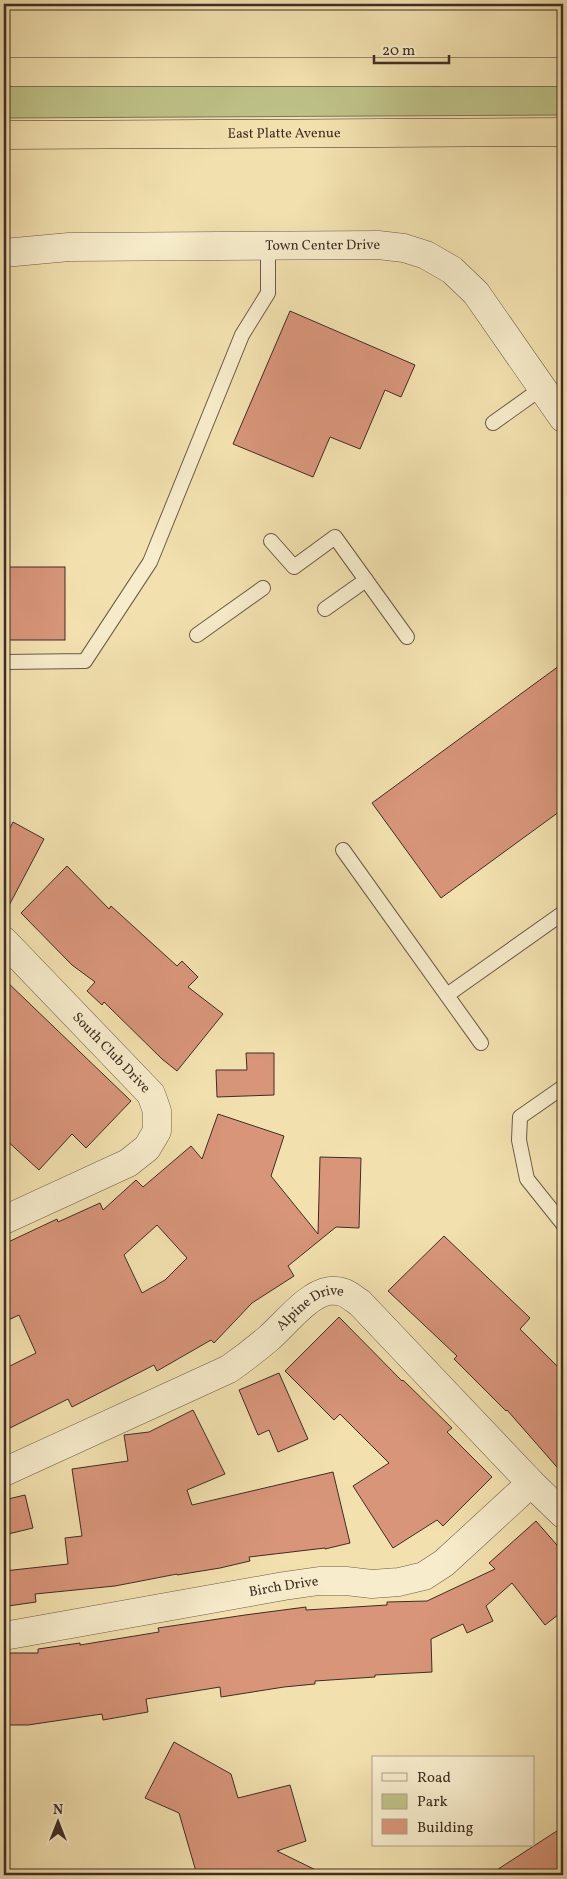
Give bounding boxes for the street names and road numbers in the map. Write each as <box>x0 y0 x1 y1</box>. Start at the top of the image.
street label: East Platte Avenue <box>227 124 341 143</box>
street label: Town Center Drive <box>265 235 381 255</box>
street label: South Club Drive <box>68 1008 155 1098</box>
street label: Alpine Drive <box>272 1281 347 1335</box>
street label: Birch Drive <box>247 1572 320 1602</box>

